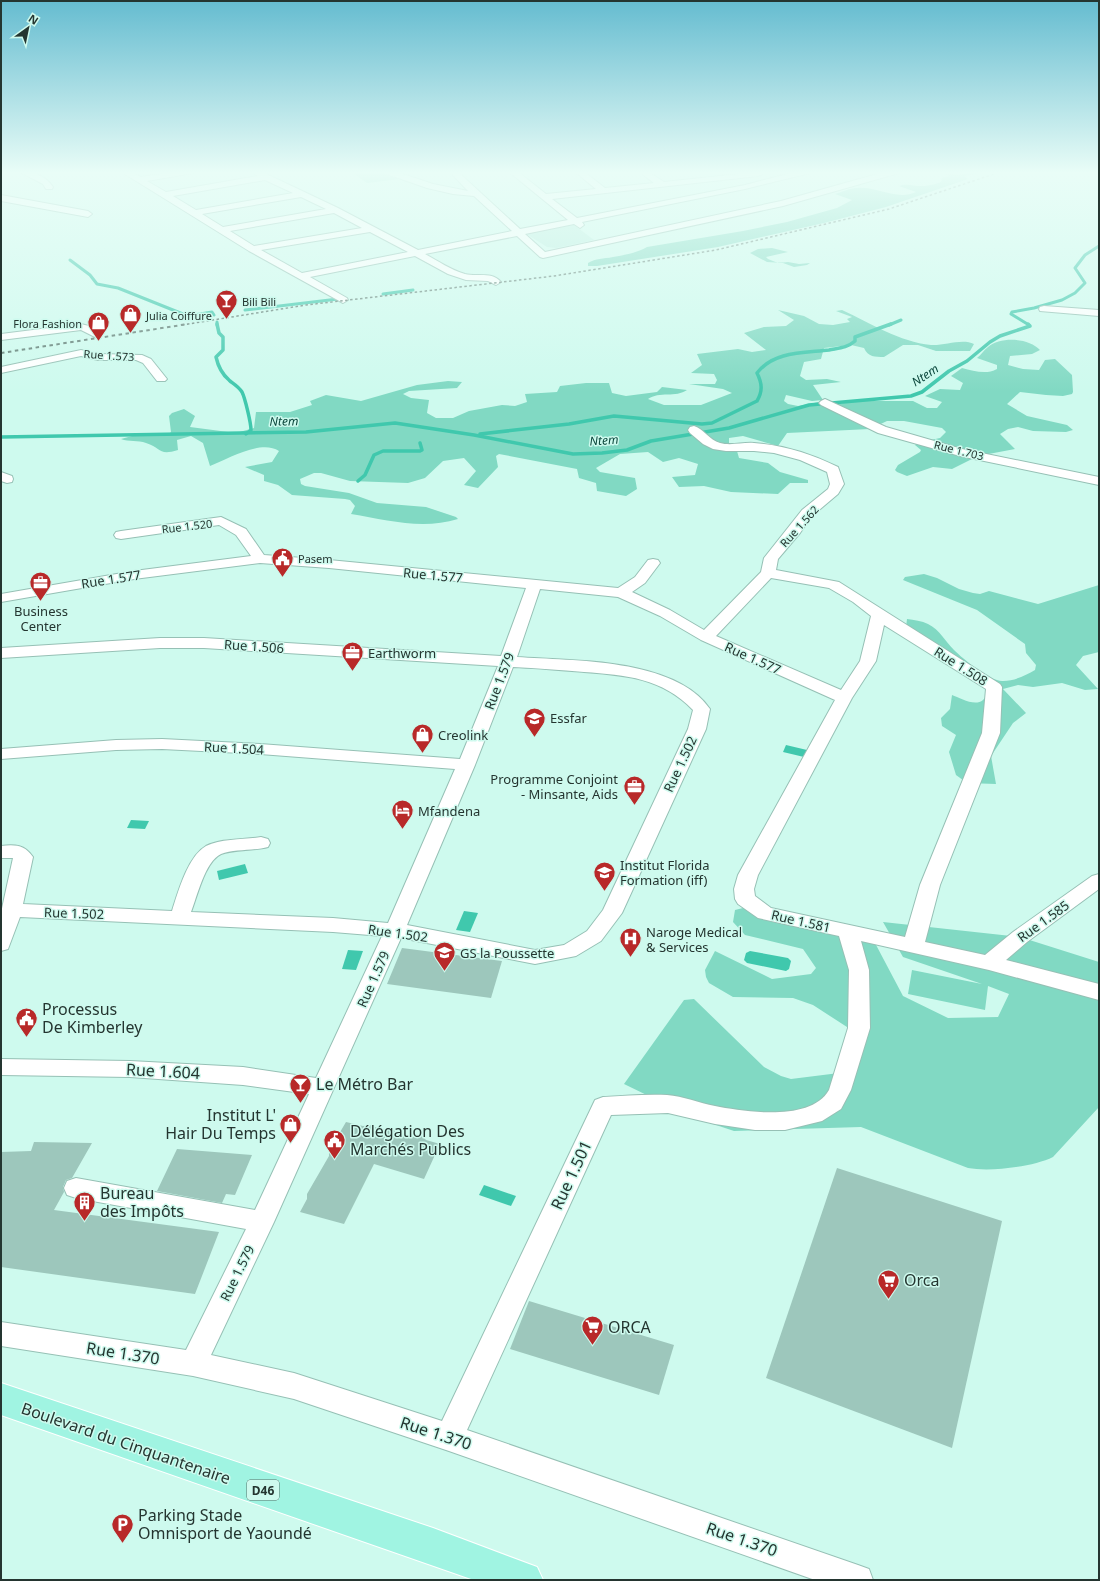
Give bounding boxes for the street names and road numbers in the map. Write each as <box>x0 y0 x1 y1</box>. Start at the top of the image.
street label: Rue 1.573 <box>83 346 135 364</box>
street label: Rue 1.703 <box>933 437 985 463</box>
street label: Rue 1.562 <box>776 502 822 550</box>
street label: Rue 1.520 <box>161 515 213 537</box>
street label: Rue 1.577 <box>402 563 464 587</box>
street label: Rue 1.577 <box>80 565 142 593</box>
street label: Rue 1.506 <box>223 635 285 657</box>
street label: Rue 1.577 <box>722 638 784 678</box>
street label: Rue 1.508 <box>931 642 991 690</box>
street label: Rue 1.579 <box>480 650 518 712</box>
street label: Rue 1.502 <box>659 733 701 795</box>
street label: Rue 1.504 <box>204 737 265 759</box>
street label: Rue 1.585 <box>1013 896 1073 946</box>
street label: Rue 1.502 <box>44 903 104 923</box>
street label: Rue 1.581 <box>770 905 832 937</box>
street label: Rue 1.502 <box>367 920 429 946</box>
street label: Rue 1.579 <box>353 948 393 1010</box>
street label: Rue 1.604 <box>126 1058 200 1084</box>
street label: Rue 1.501 <box>545 1137 597 1213</box>
street label: Rue 1.579 <box>216 1242 258 1304</box>
street label: Rue 1.370 <box>85 1336 161 1370</box>
street label: Boulevard du Cinquantenaire <box>18 1397 234 1489</box>
street label: Rue 1.370 <box>397 1411 475 1455</box>
road number: D46 <box>247 1480 279 1500</box>
street label: Rue 1.370 <box>703 1517 781 1561</box>

